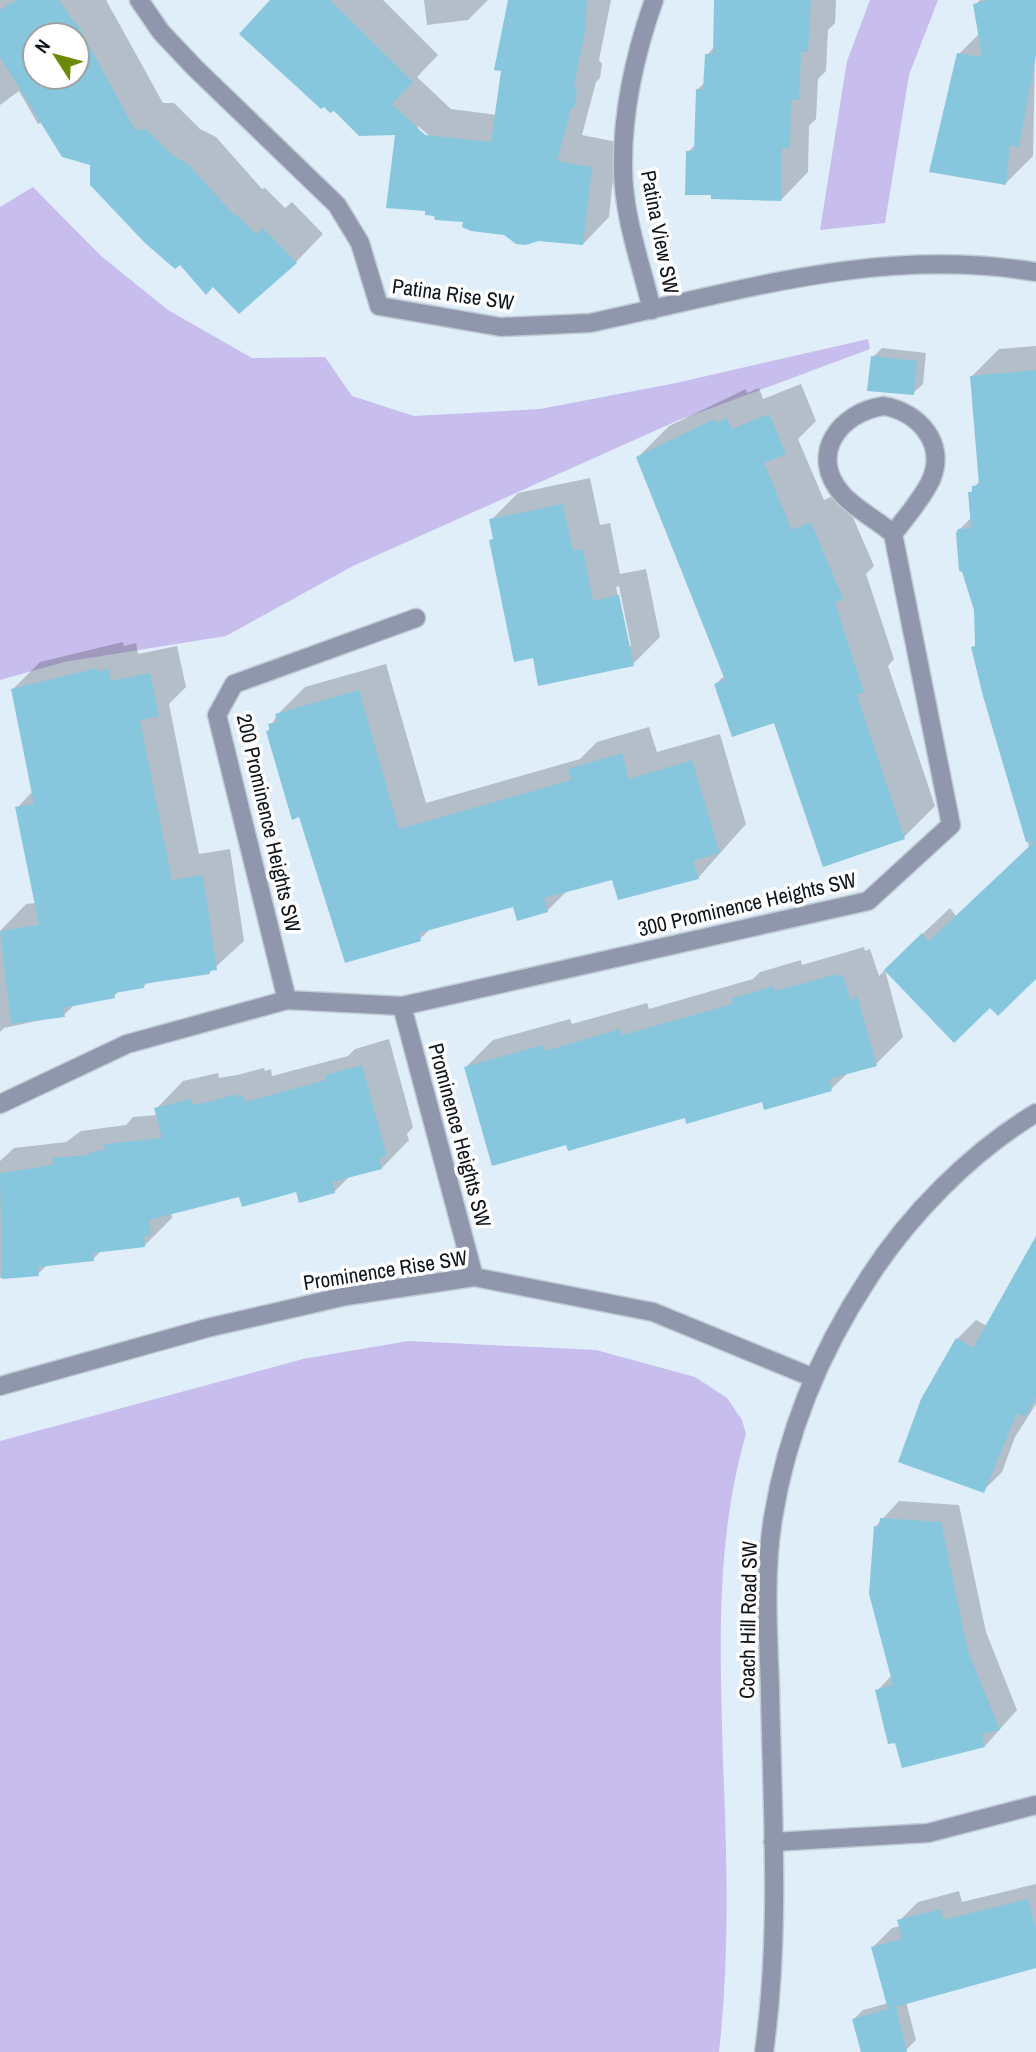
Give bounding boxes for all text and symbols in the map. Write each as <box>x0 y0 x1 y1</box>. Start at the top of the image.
north arrow <box>21 21 91 91</box>
text: N <box>28 34 56 58</box>
street label: Patina View SW <box>634 168 686 297</box>
street label: Patina Rise SW <box>390 271 516 317</box>
street label: 200 Prominence Heights SW <box>230 711 308 936</box>
street label: 300 Prominence Heights SW <box>635 865 860 943</box>
street label: Prominence Heights SW <box>421 1040 499 1231</box>
street label: Prominence Rise SW <box>301 1243 470 1297</box>
street label: Coach Hill Road SW <box>732 1540 764 1699</box>

